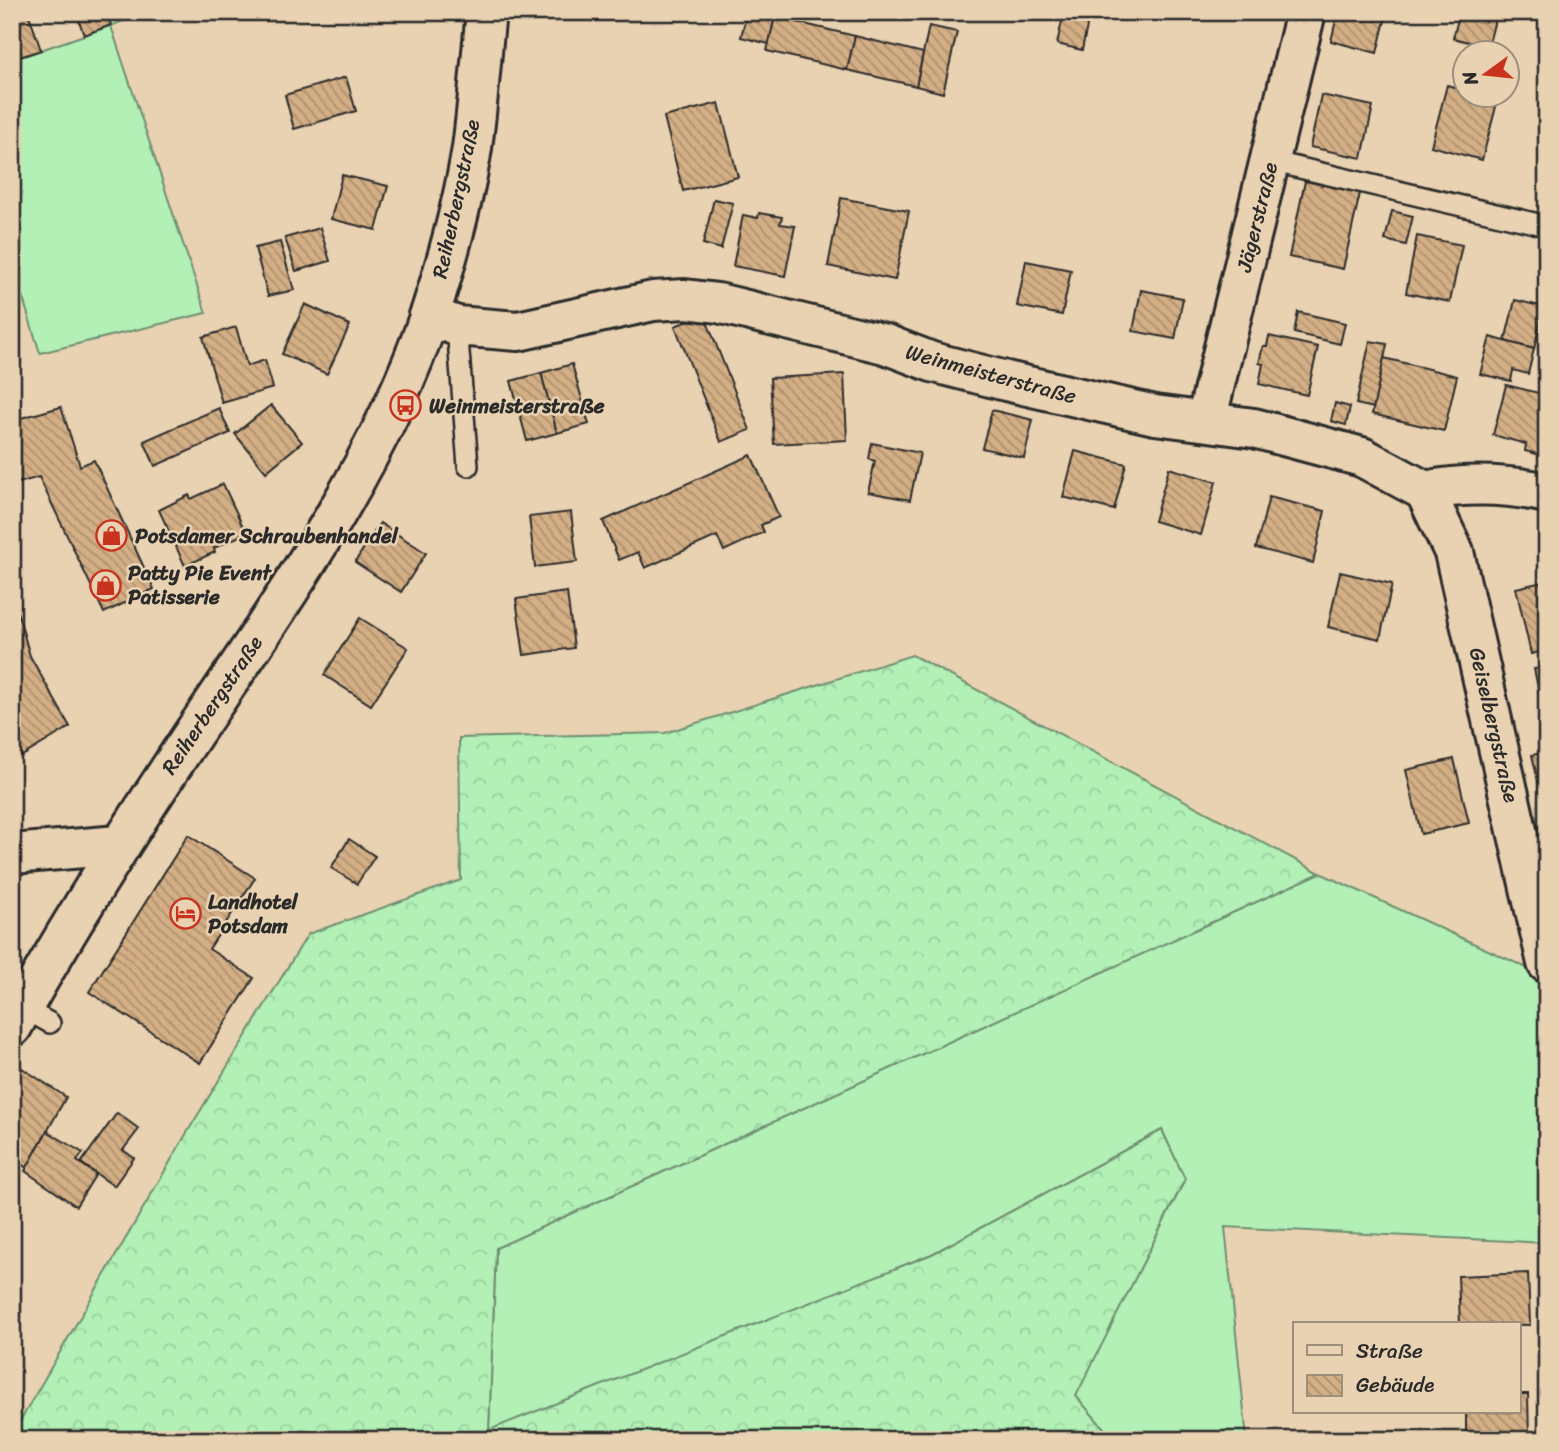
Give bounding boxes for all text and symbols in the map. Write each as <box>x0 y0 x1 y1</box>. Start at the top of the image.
north arrow <box>1450 38 1520 108</box>
text: N <box>1452 67 1488 90</box>
street label: Reiherbergstraße <box>421 116 491 282</box>
street label: Jägerstraße <box>1225 158 1289 277</box>
street label: Weinmeisterstraße <box>901 333 1081 415</box>
place label: Weinmeisterstraße <box>429 387 605 425</box>
bus stop icon: Weinmeisterstraße <box>389 389 423 423</box>
place label: Potsdamer Schraubenhandel <box>135 517 399 555</box>
shop icon: Potsdamer Schraubenhandel <box>95 519 129 553</box>
place label: Patty Pie Event Patisserie <box>128 554 272 616</box>
shop icon: Patty Pie Event Patisserie <box>88 568 122 602</box>
street label: Reiherbergstraße <box>151 627 273 783</box>
street label: Geiselbergstraße <box>1458 644 1530 806</box>
place label: Landhotel Potsdam <box>208 883 299 945</box>
hotel icon: Landhotel Potsdam <box>168 897 202 931</box>
legend <box>1293 1322 1520 1414</box>
text: Straße <box>1356 1332 1423 1370</box>
text: Gebäude <box>1356 1366 1434 1404</box>

